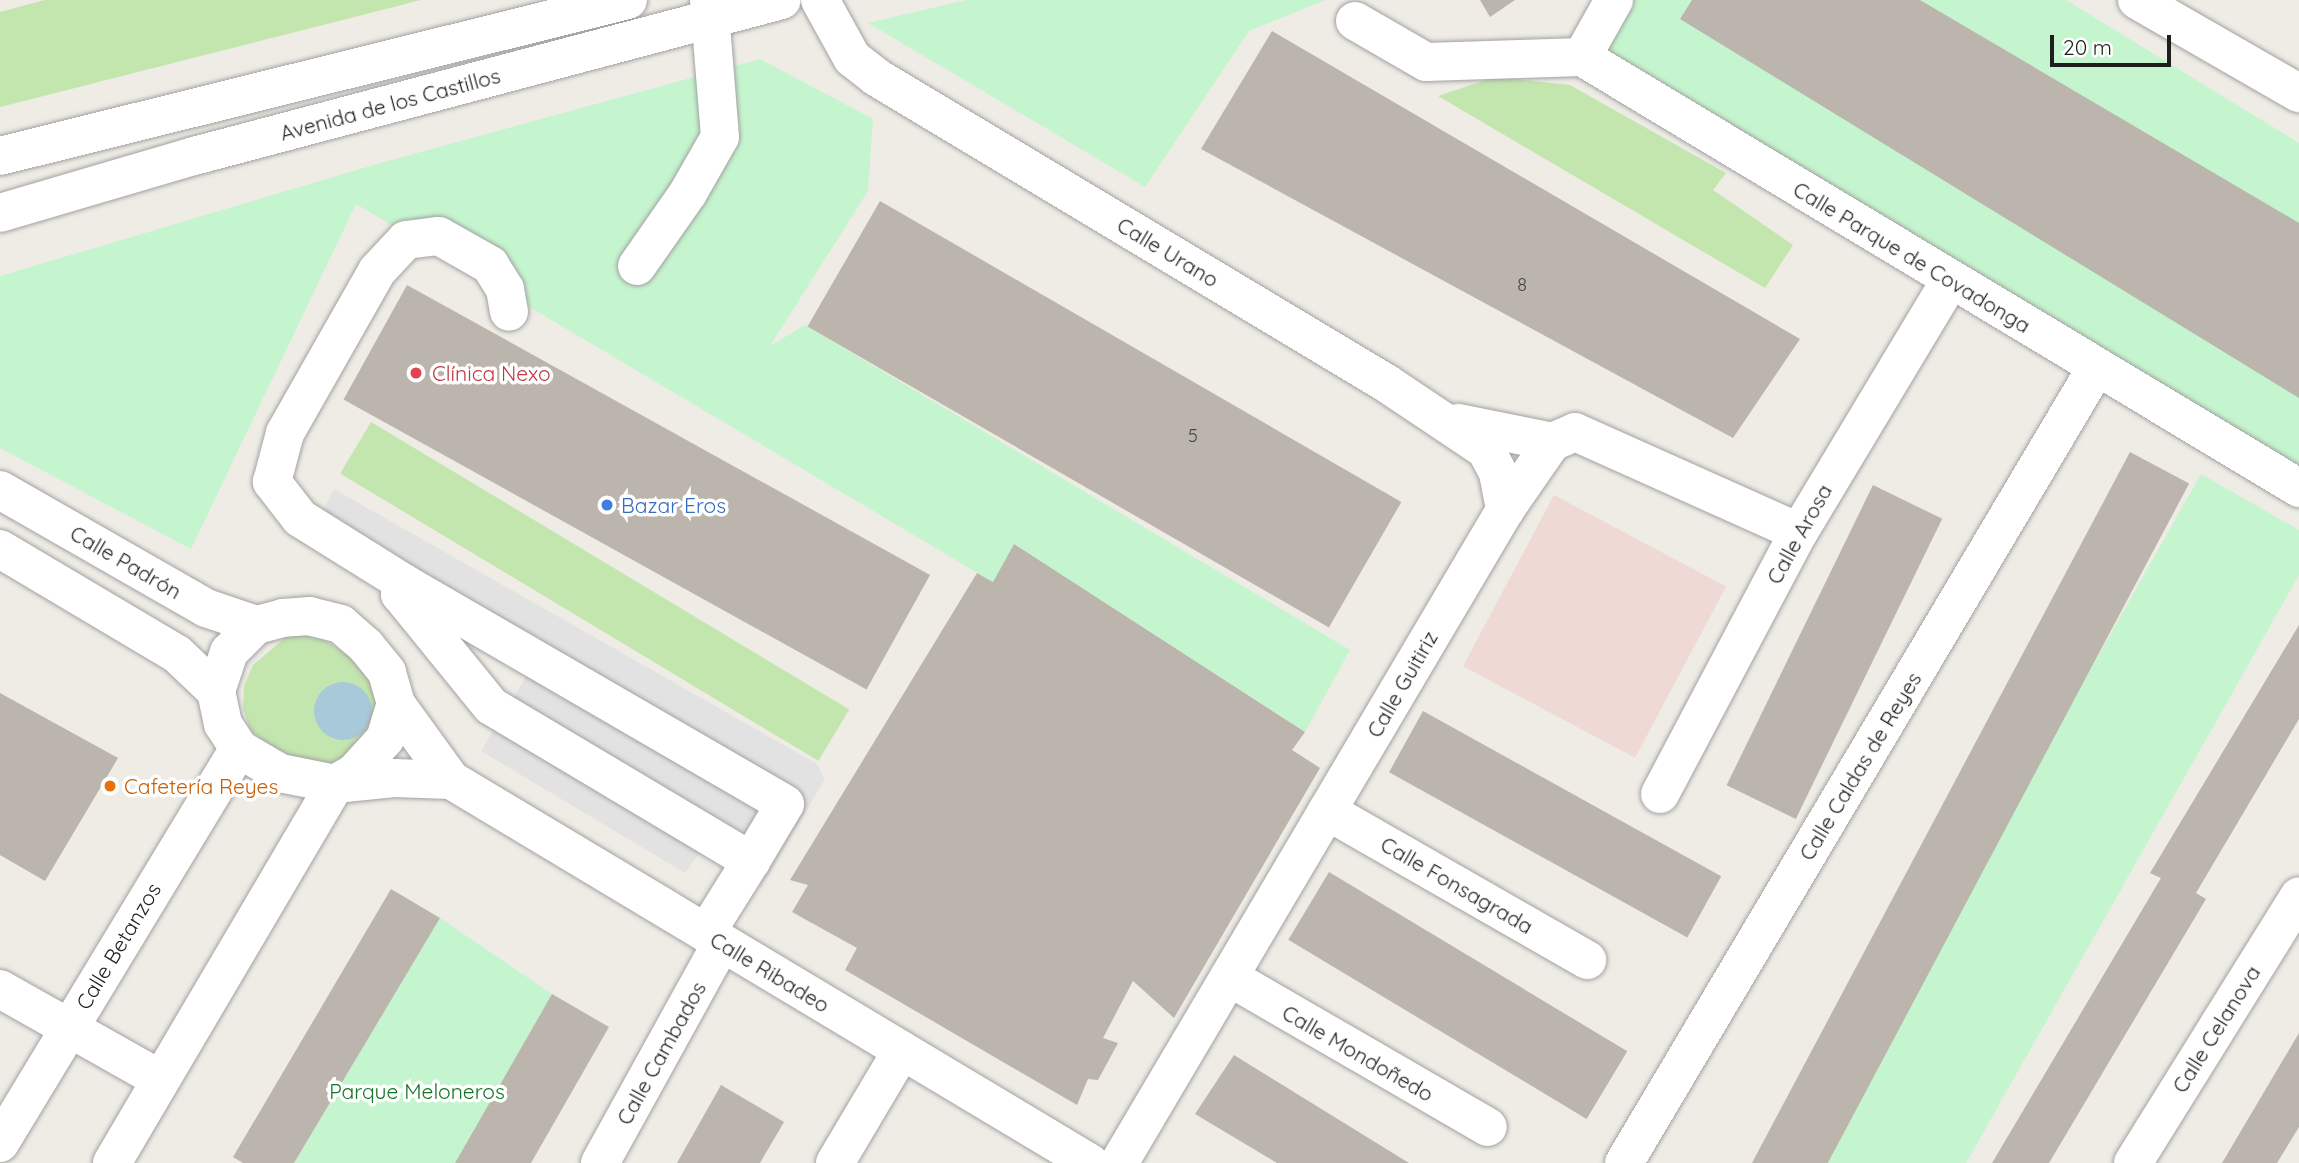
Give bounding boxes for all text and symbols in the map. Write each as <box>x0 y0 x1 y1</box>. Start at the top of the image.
scale bar <box>2054 21 2175 65</box>
text: 20 m <box>2063 34 2112 60</box>
street label: Avenida de los Castillos <box>277 62 503 146</box>
street label: Calle Parque de Covadonga <box>1789 176 2035 338</box>
street label: Calle Urano <box>1113 212 1223 292</box>
house number: 8 <box>1517 274 1527 296</box>
place label: Clínica Nexo <box>432 360 551 386</box>
marker: Clínica Nexo <box>406 363 426 383</box>
house number: 5 <box>1188 425 1198 447</box>
street label: Calle Arosa <box>1761 480 1837 588</box>
place label: Bazar Eros <box>621 492 726 518</box>
marker: Bazar Eros <box>599 497 615 513</box>
street label: Calle Padrón <box>66 520 186 604</box>
street label: Calle Guitiriz <box>1361 626 1443 742</box>
street label: Calle Caldas de Reyes <box>1794 667 1926 865</box>
place label: Cafetería Reyes <box>124 773 278 799</box>
marker: Cafetería Reyes <box>102 778 118 794</box>
street label: Calle Fonsagrada <box>1376 831 1538 939</box>
street label: Calle Betanzos <box>70 878 166 1014</box>
street label: Calle Ribadeo <box>706 926 834 1018</box>
street label: Calle Celanova <box>2167 961 2265 1097</box>
street label: Calle Cambados <box>611 977 711 1129</box>
street label: Calle Mondoñedo <box>1278 999 1438 1107</box>
park label: Parque Meloneros <box>329 1078 505 1104</box>

